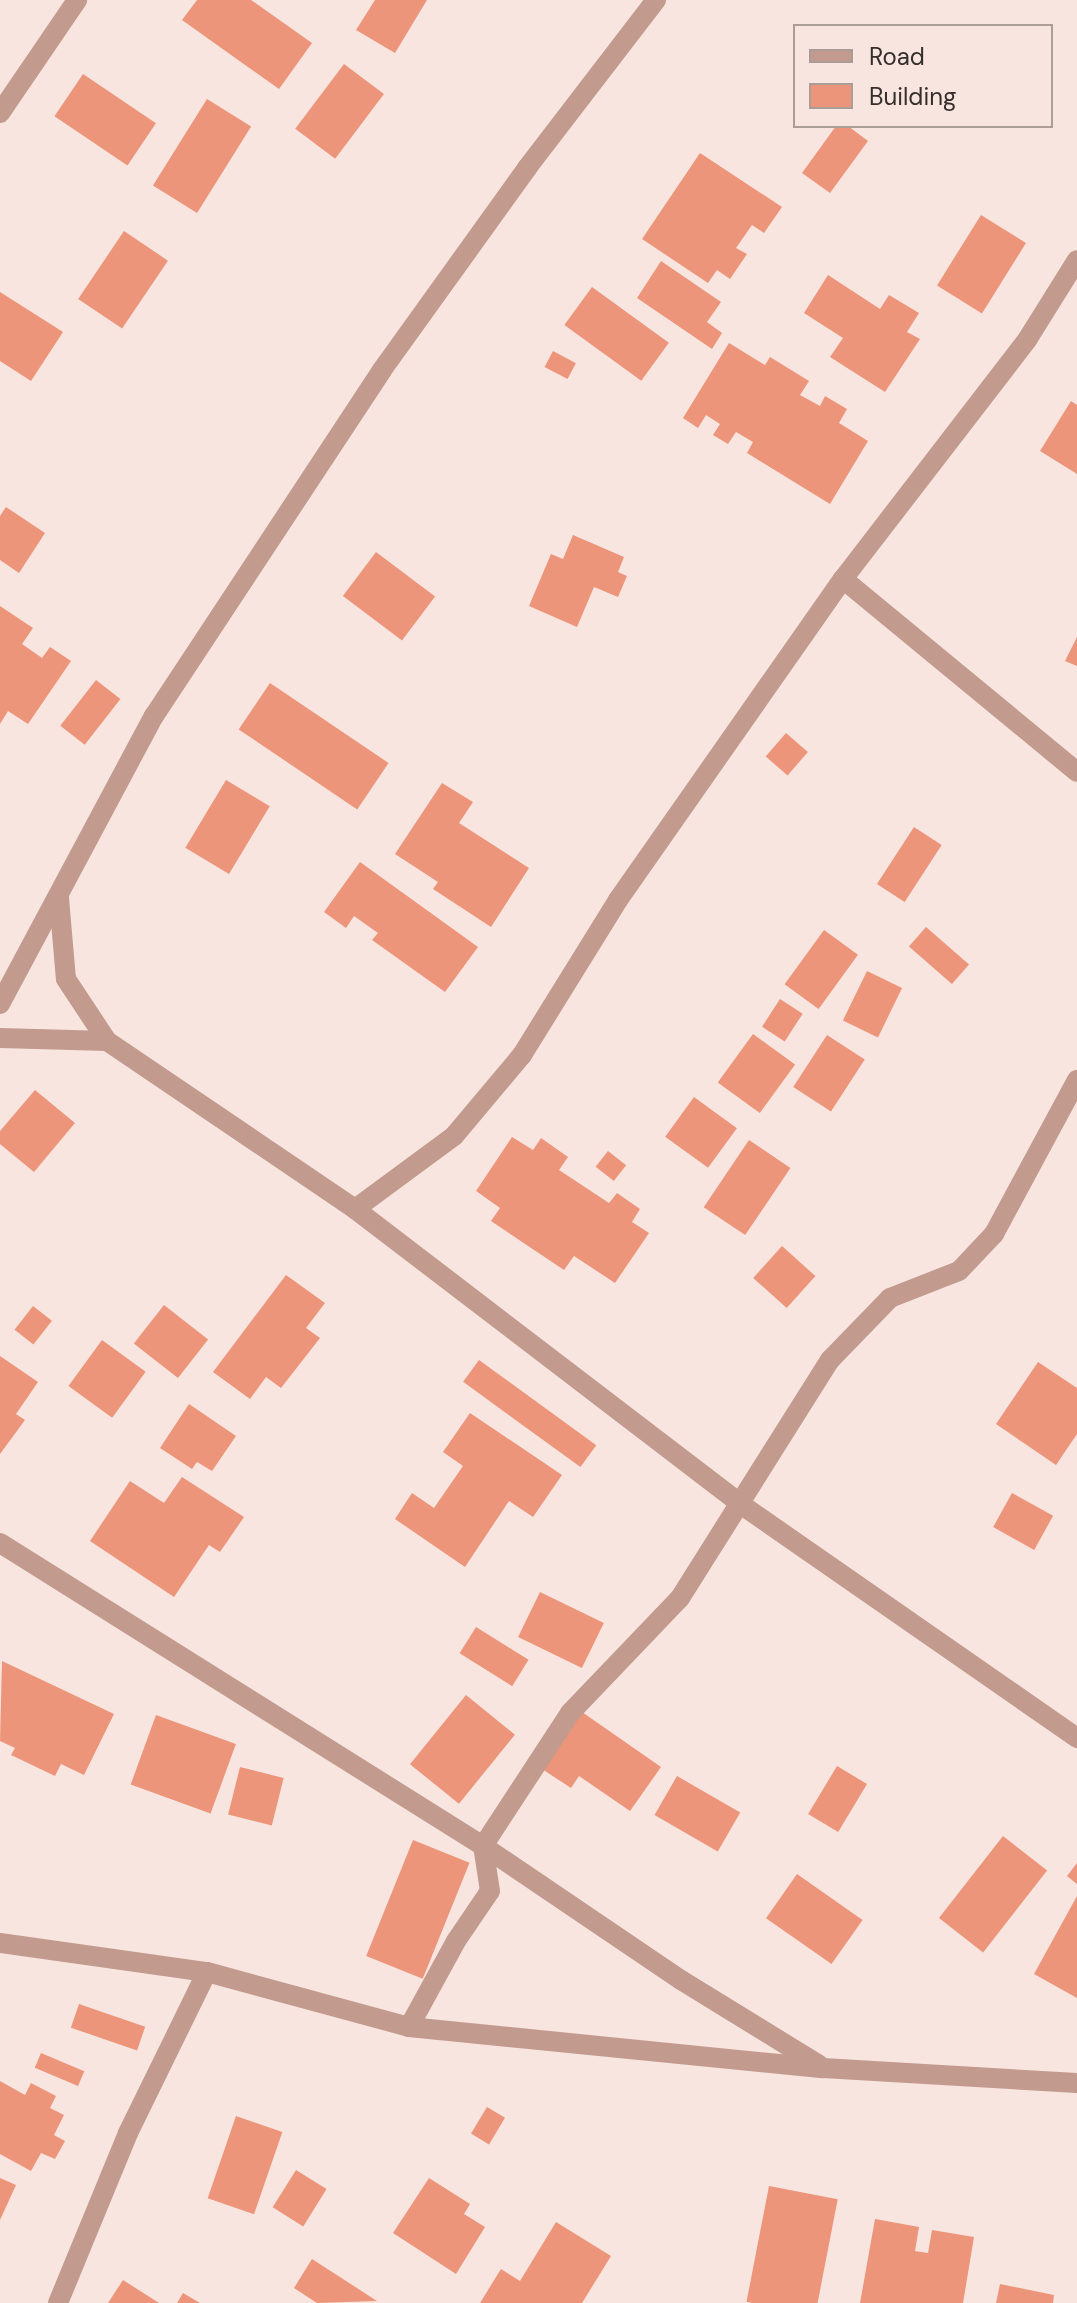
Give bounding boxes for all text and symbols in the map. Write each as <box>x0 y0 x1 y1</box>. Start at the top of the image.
legend <box>793 24 1053 128</box>
text: Road <box>869 41 925 72</box>
text: Building <box>869 81 956 112</box>

